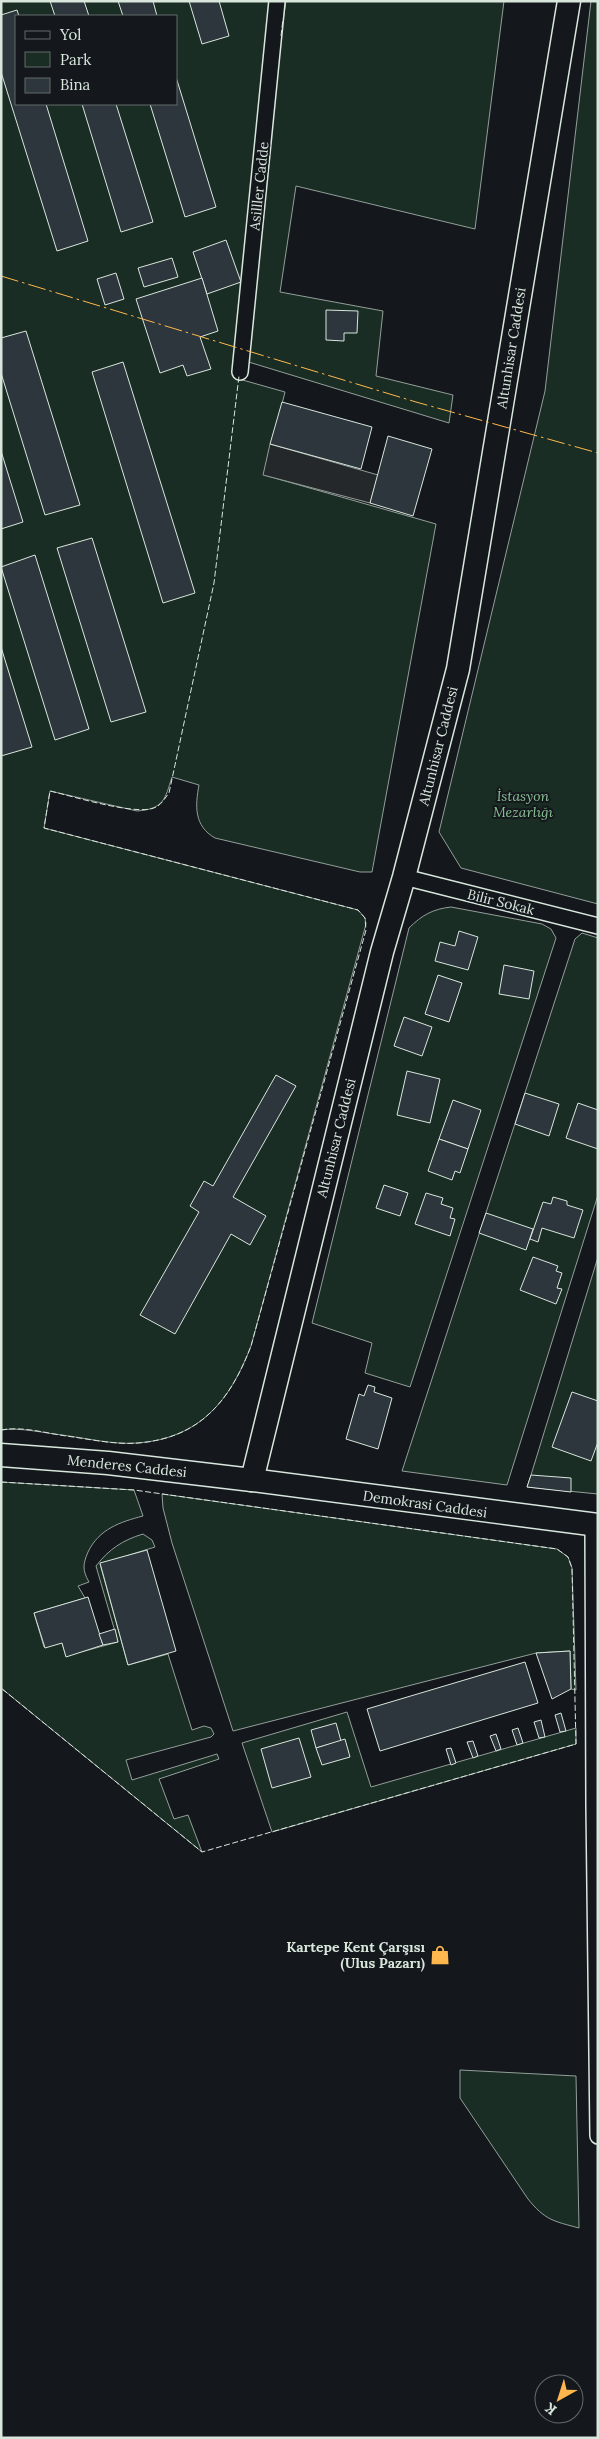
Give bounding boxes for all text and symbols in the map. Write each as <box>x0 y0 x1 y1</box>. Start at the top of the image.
legend <box>15 15 178 105</box>
text: Yol <box>59 25 81 44</box>
text: Park <box>60 50 91 69</box>
text: Bina <box>60 75 91 94</box>
street label: Asilller Cadde <box>245 140 273 232</box>
street label: Altunhisar Caddesi <box>492 286 529 411</box>
street label: Altunhisar Caddesi <box>414 684 462 809</box>
park label: İstasyon Mezarlığı <box>493 787 554 821</box>
street label: Bilir Sokak <box>466 885 537 919</box>
street label: Altunhisar Caddesi <box>312 1076 360 1201</box>
street label: Menderes Caddesi <box>66 1451 188 1481</box>
street label: Demokrasi Caddesi <box>362 1486 488 1522</box>
place label: Kartepe Kent Çarşısı (Ulus Pazarı) <box>286 1938 425 1972</box>
shop icon: Kartepe Kent Çarşısı (Ulus Pazarı) <box>429 1944 451 1966</box>
north arrow <box>534 2374 584 2424</box>
text: K <box>541 2399 560 2419</box>

